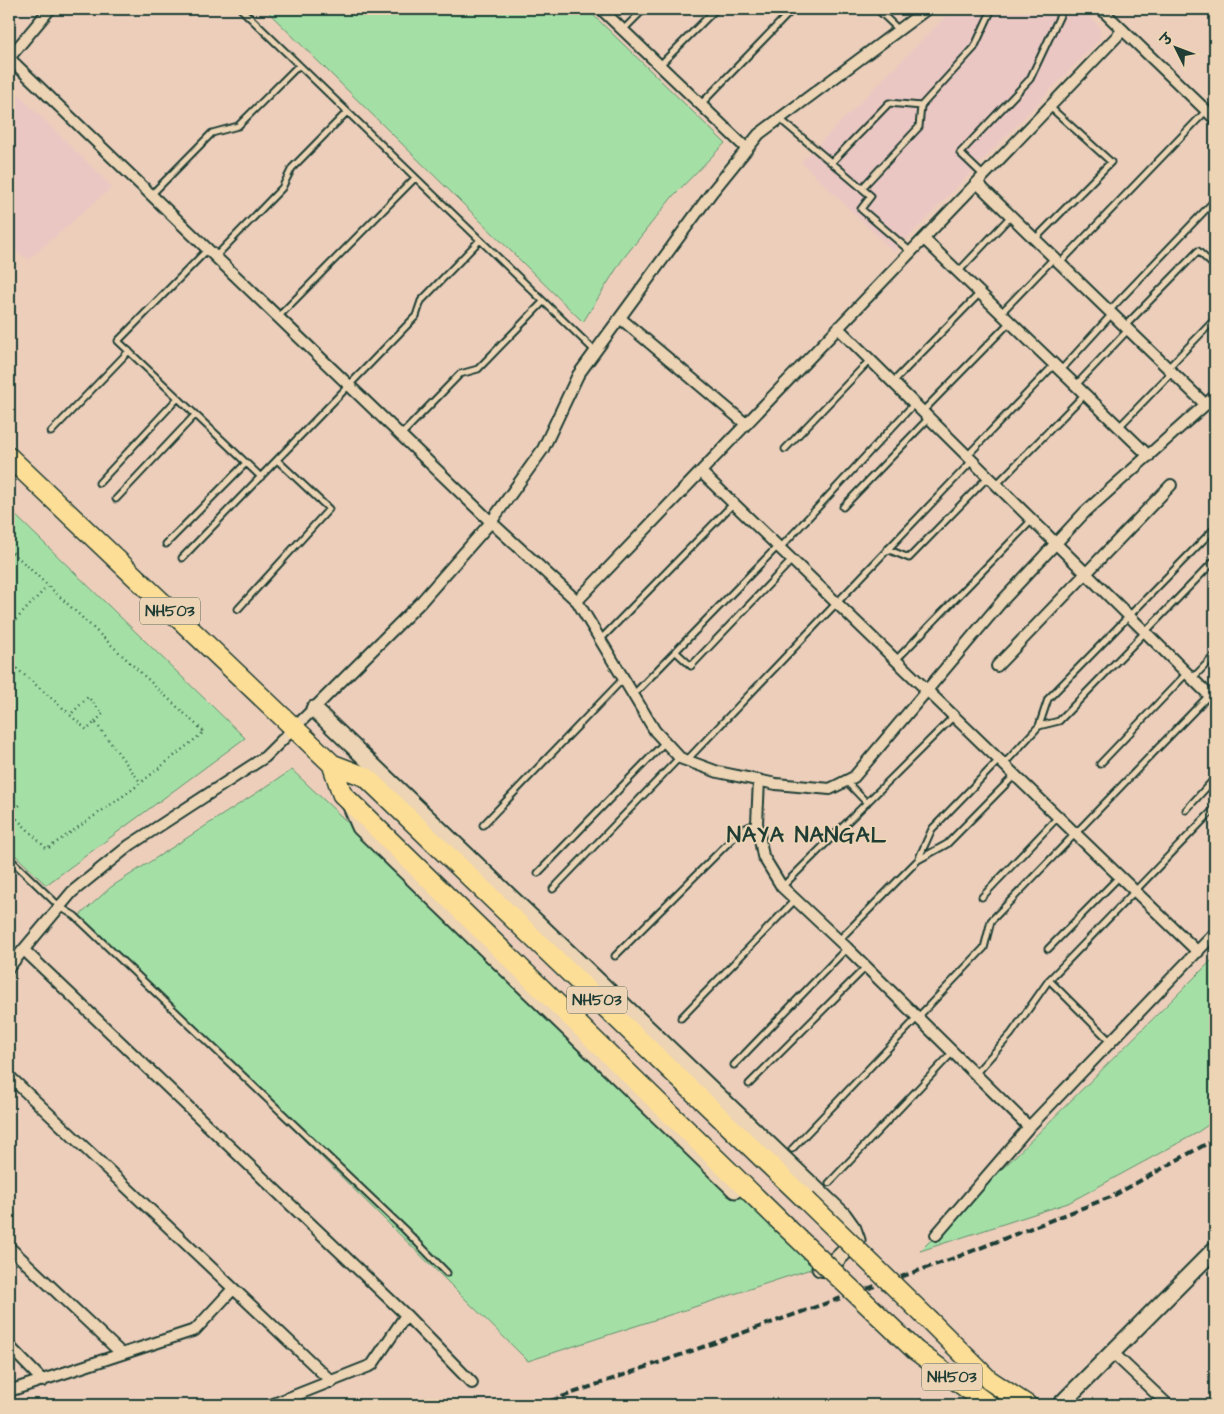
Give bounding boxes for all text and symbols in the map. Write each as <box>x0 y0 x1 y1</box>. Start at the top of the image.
north arrow <box>1152 22 1202 72</box>
text: उ <box>1155 29 1179 52</box>
road number: NH503 <box>140 598 200 624</box>
district label: NAYA NANGAL <box>727 820 887 851</box>
road number: NH503 <box>567 986 627 1014</box>
road number: NH503 <box>922 1364 982 1390</box>

